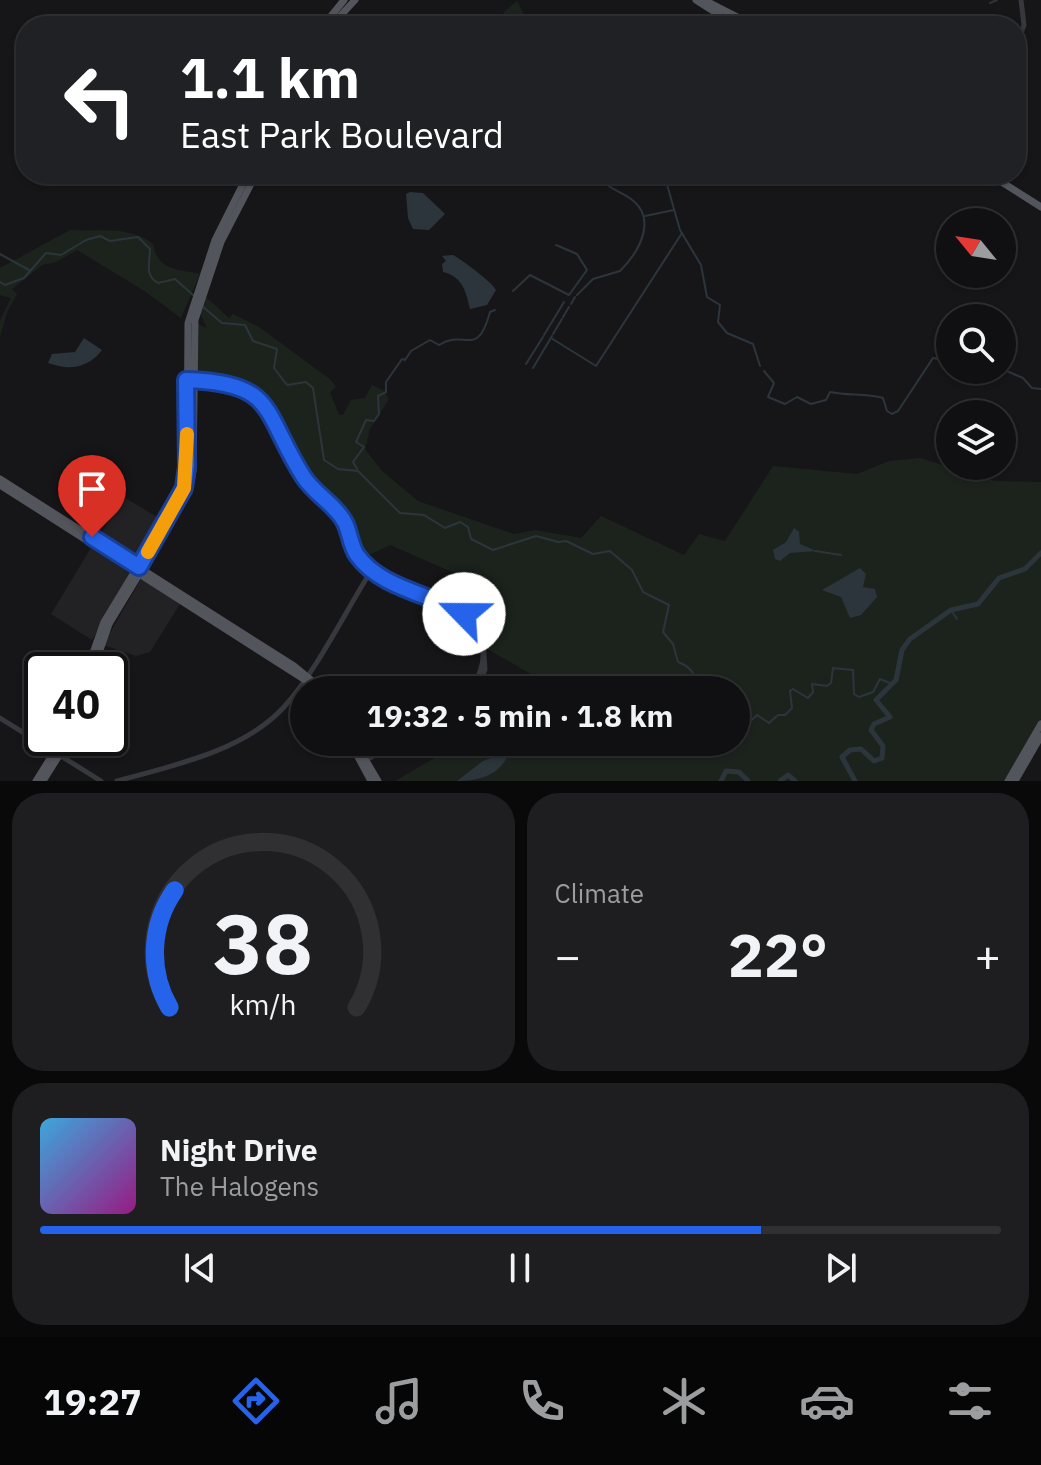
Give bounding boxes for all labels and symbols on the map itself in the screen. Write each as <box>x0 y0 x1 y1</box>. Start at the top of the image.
north arrow <box>936 208 1016 288</box>
pin <box>58 455 126 537</box>
position arrow <box>422 572 506 656</box>
speed limit sign: 40 <box>24 652 128 756</box>

